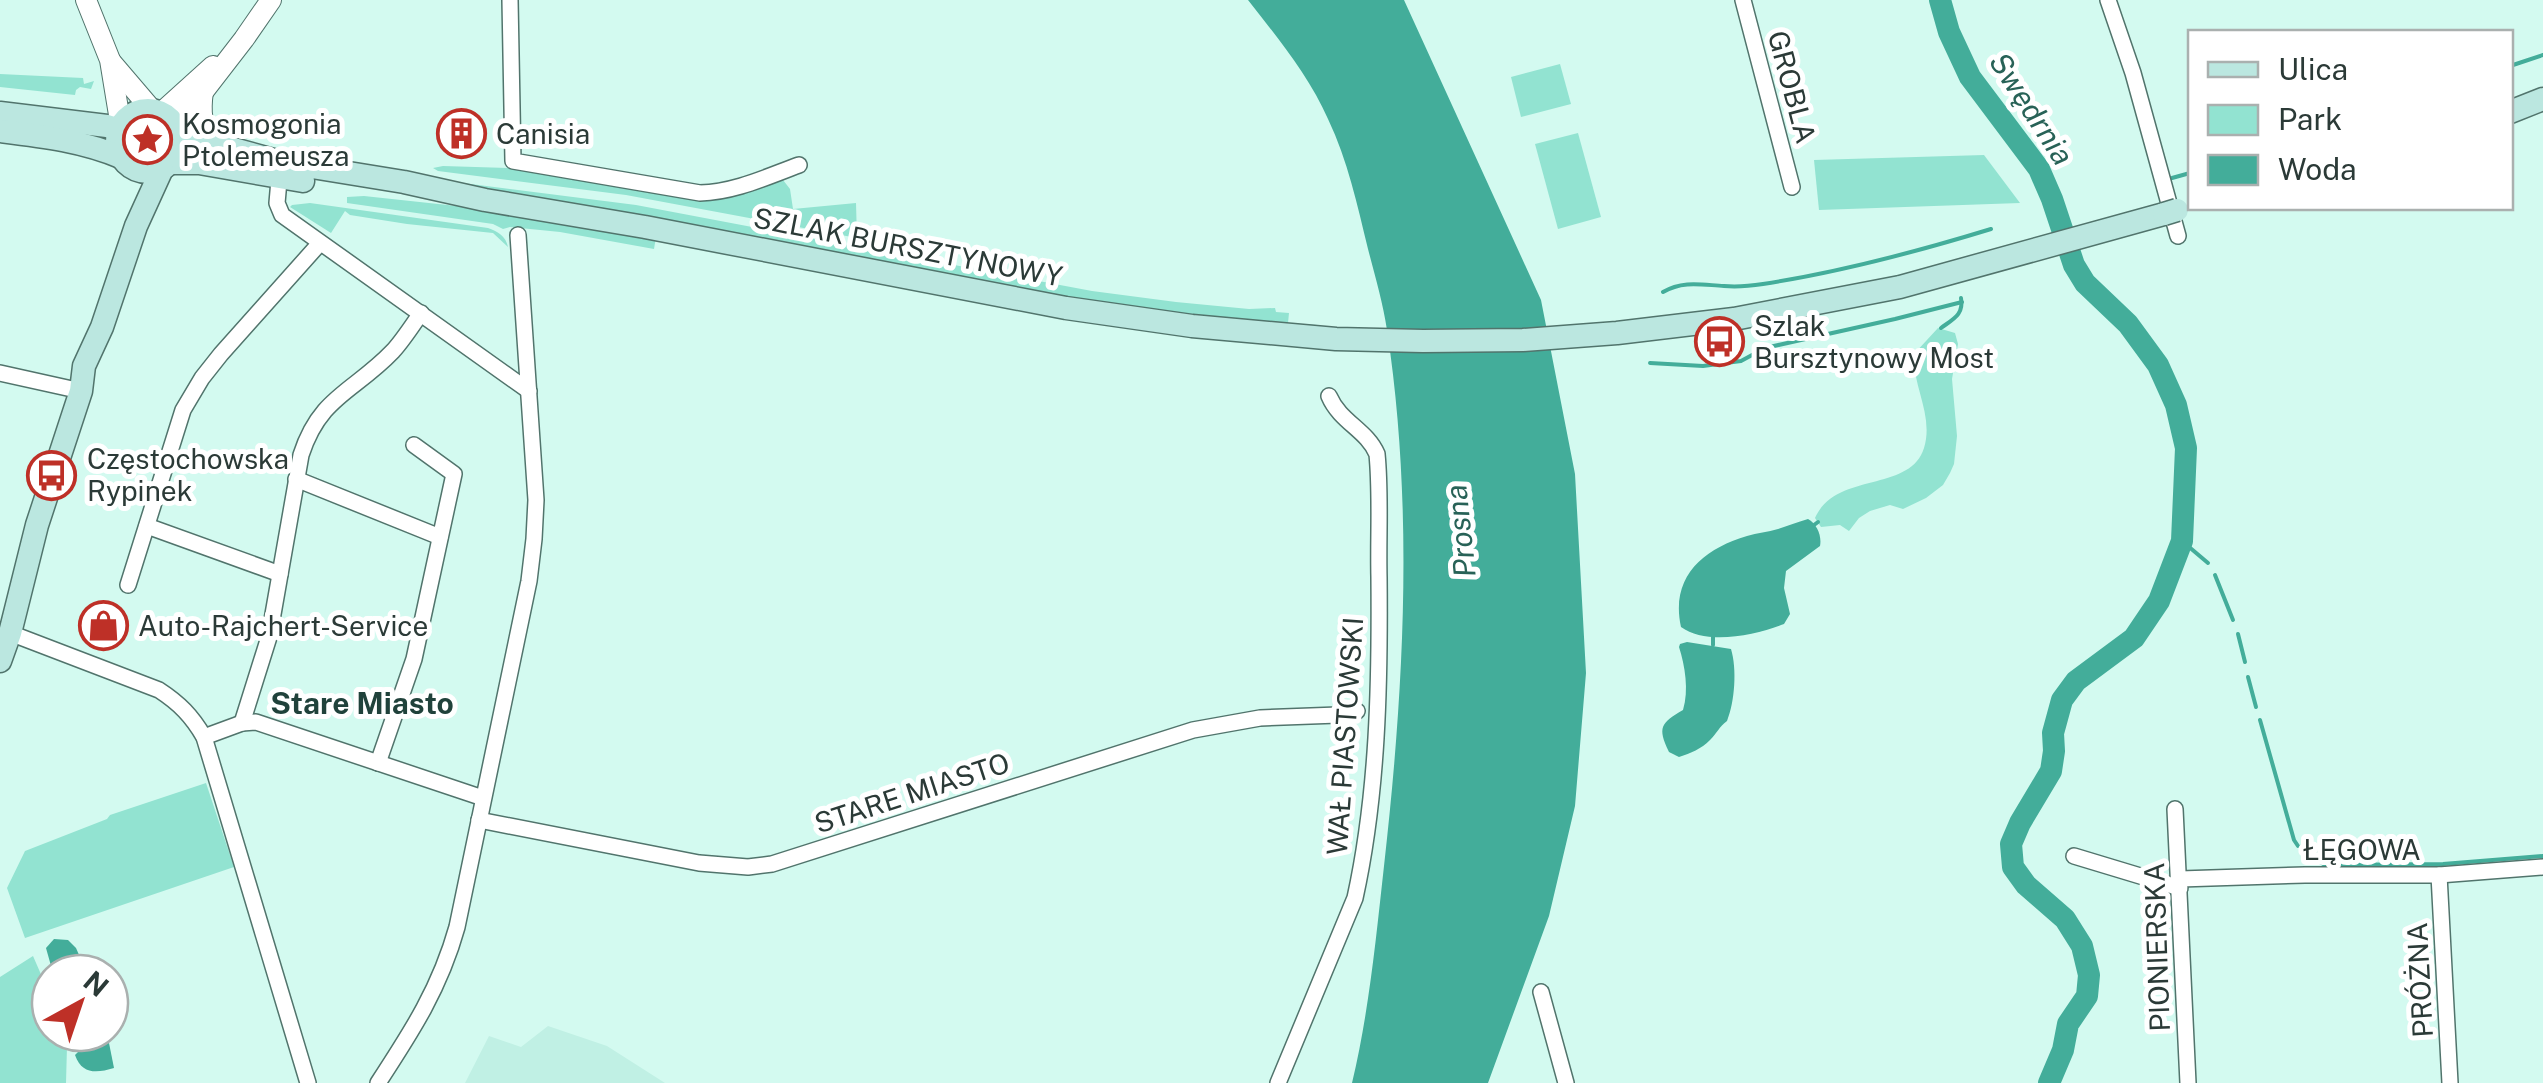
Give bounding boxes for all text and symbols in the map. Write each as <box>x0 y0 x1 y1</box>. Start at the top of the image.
street label: GROBLA <box>1762 27 1823 147</box>
legend <box>2188 30 2513 210</box>
water label: Swędrnia <box>1982 45 2082 172</box>
text: Ulica <box>2278 51 2348 87</box>
text: Park <box>2278 101 2342 137</box>
place label: Kosmogonia Ptolemeusza <box>182 107 349 172</box>
building icon: Canisia <box>435 108 487 160</box>
place icon: Kosmogonia Ptolemeusza <box>121 114 173 166</box>
place label: Canisia <box>496 117 590 150</box>
text: Woda <box>2278 151 2357 187</box>
street label: SZLAK BURSZTYNOWY <box>751 200 1065 293</box>
place label: Szlak Bursztynowy Most <box>1754 309 1994 374</box>
bus stop icon: Szlak Bursztynowy Most <box>1693 316 1745 368</box>
place label: Częstochowska Rypinek <box>87 442 289 507</box>
bus stop icon: Częstochowska Rypinek <box>26 449 78 501</box>
water label: Prosna <box>1437 483 1483 579</box>
shop icon: Auto-Rajchert-Service <box>77 600 129 652</box>
place label: Auto-Rajchert-Service <box>138 609 428 642</box>
street label: WAŁ PIASTOWSKI <box>1320 616 1369 856</box>
district label: Stare Miasto <box>270 685 454 721</box>
street label: STARE MIASTO <box>810 745 1013 840</box>
street label: ŁĘGOWA <box>2303 833 2421 866</box>
street label: PIONIERSKA <box>2137 862 2176 1032</box>
street label: PRÓŻNA <box>2400 922 2439 1038</box>
north arrow <box>30 953 130 1053</box>
text: N <box>77 964 115 1003</box>

